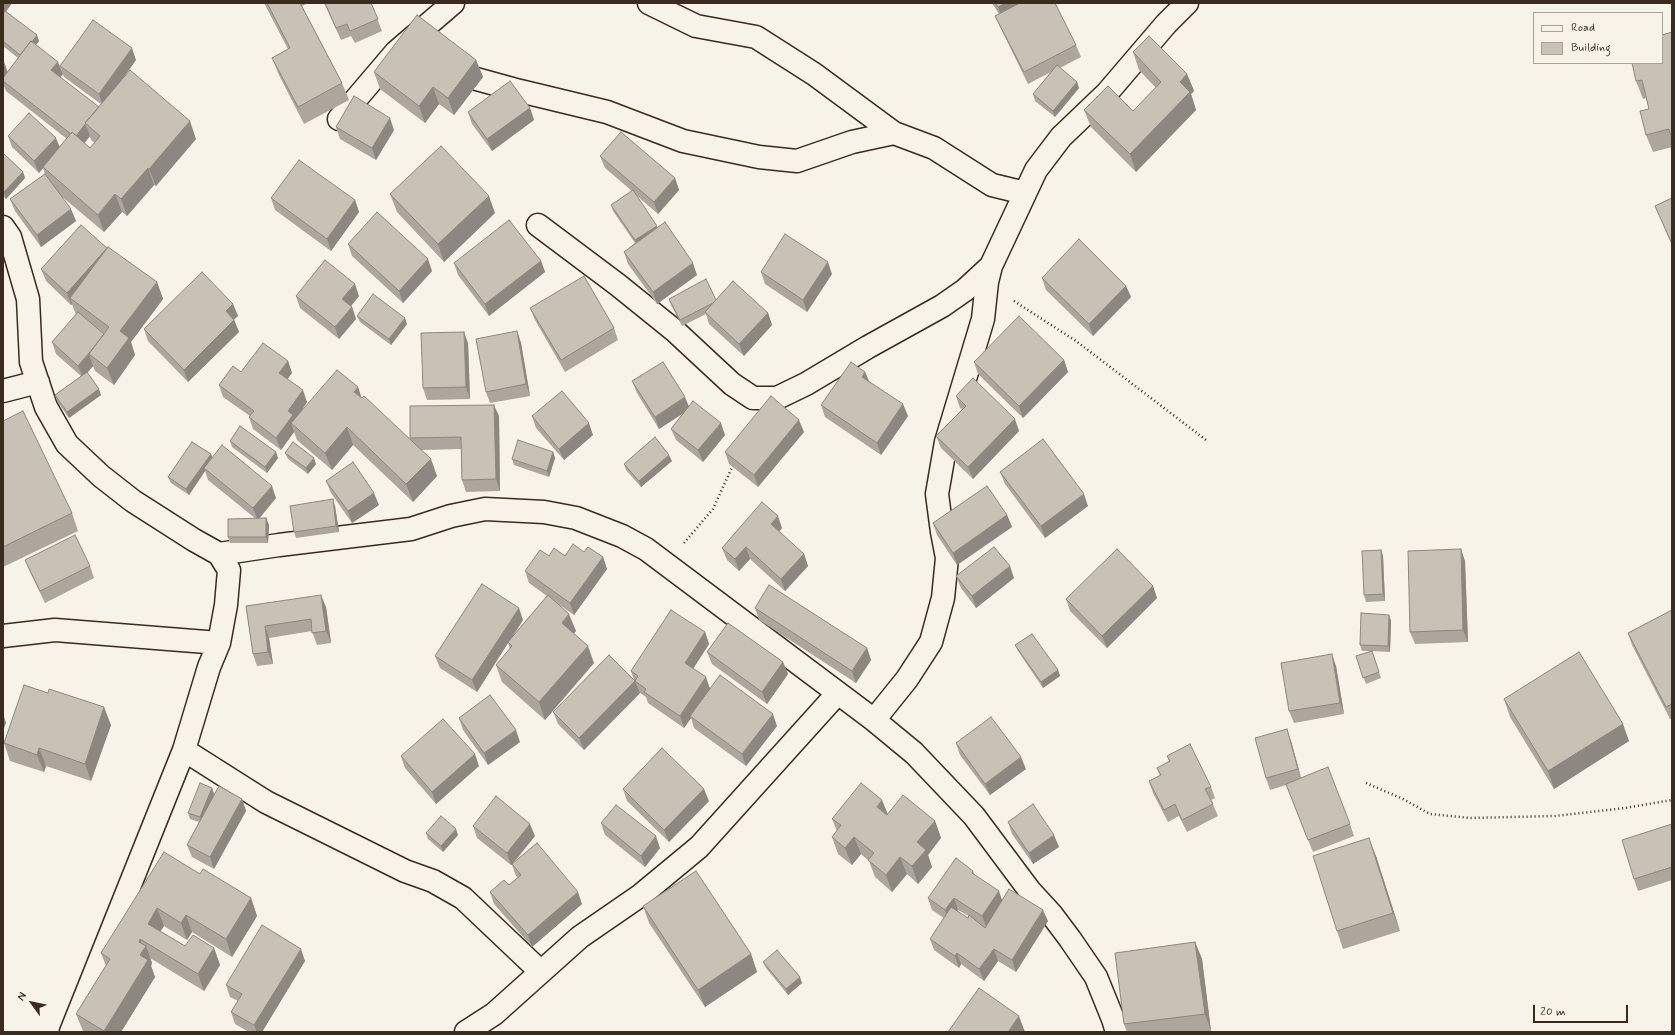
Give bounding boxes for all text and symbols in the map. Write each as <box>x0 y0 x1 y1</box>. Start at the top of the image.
legend <box>1533 12 1663 64</box>
text: Road <box>1571 20 1595 36</box>
text: Building <box>1571 40 1611 56</box>
north arrow <box>12 983 52 1023</box>
text: N <box>14 990 30 1003</box>
scale bar <box>1535 997 1630 1023</box>
text: 20 m <box>1540 1004 1566 1020</box>

